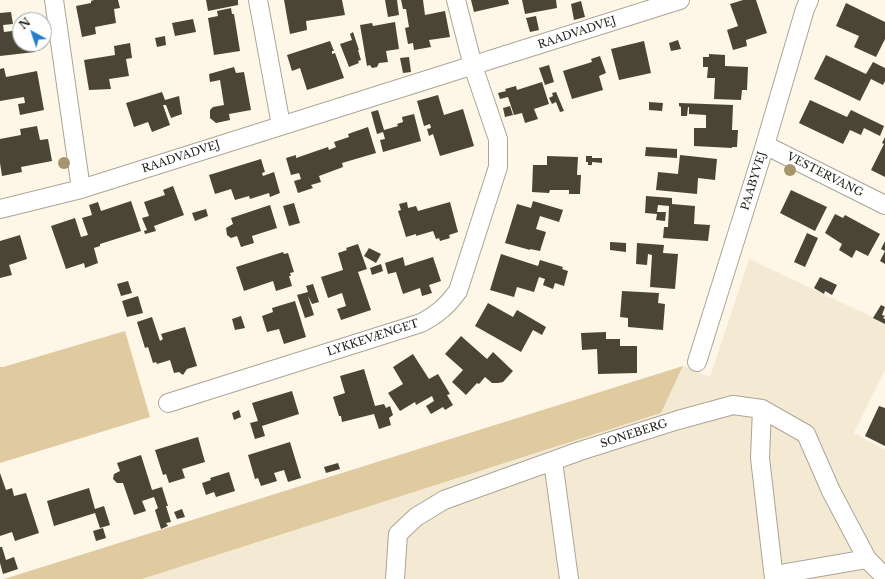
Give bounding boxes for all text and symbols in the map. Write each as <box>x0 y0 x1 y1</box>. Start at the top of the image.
north arrow <box>12 12 52 52</box>
street label: RAADVADVEJ <box>536 14 618 52</box>
text: N <box>16 15 33 32</box>
street label: RAADVADVEJ <box>140 138 222 176</box>
street label: PAABYVEJ <box>739 150 769 212</box>
street label: VESTERVANG <box>784 150 866 200</box>
street label: LYKKEVÆNGET <box>325 317 421 359</box>
street label: SONEBERG <box>599 417 669 451</box>

